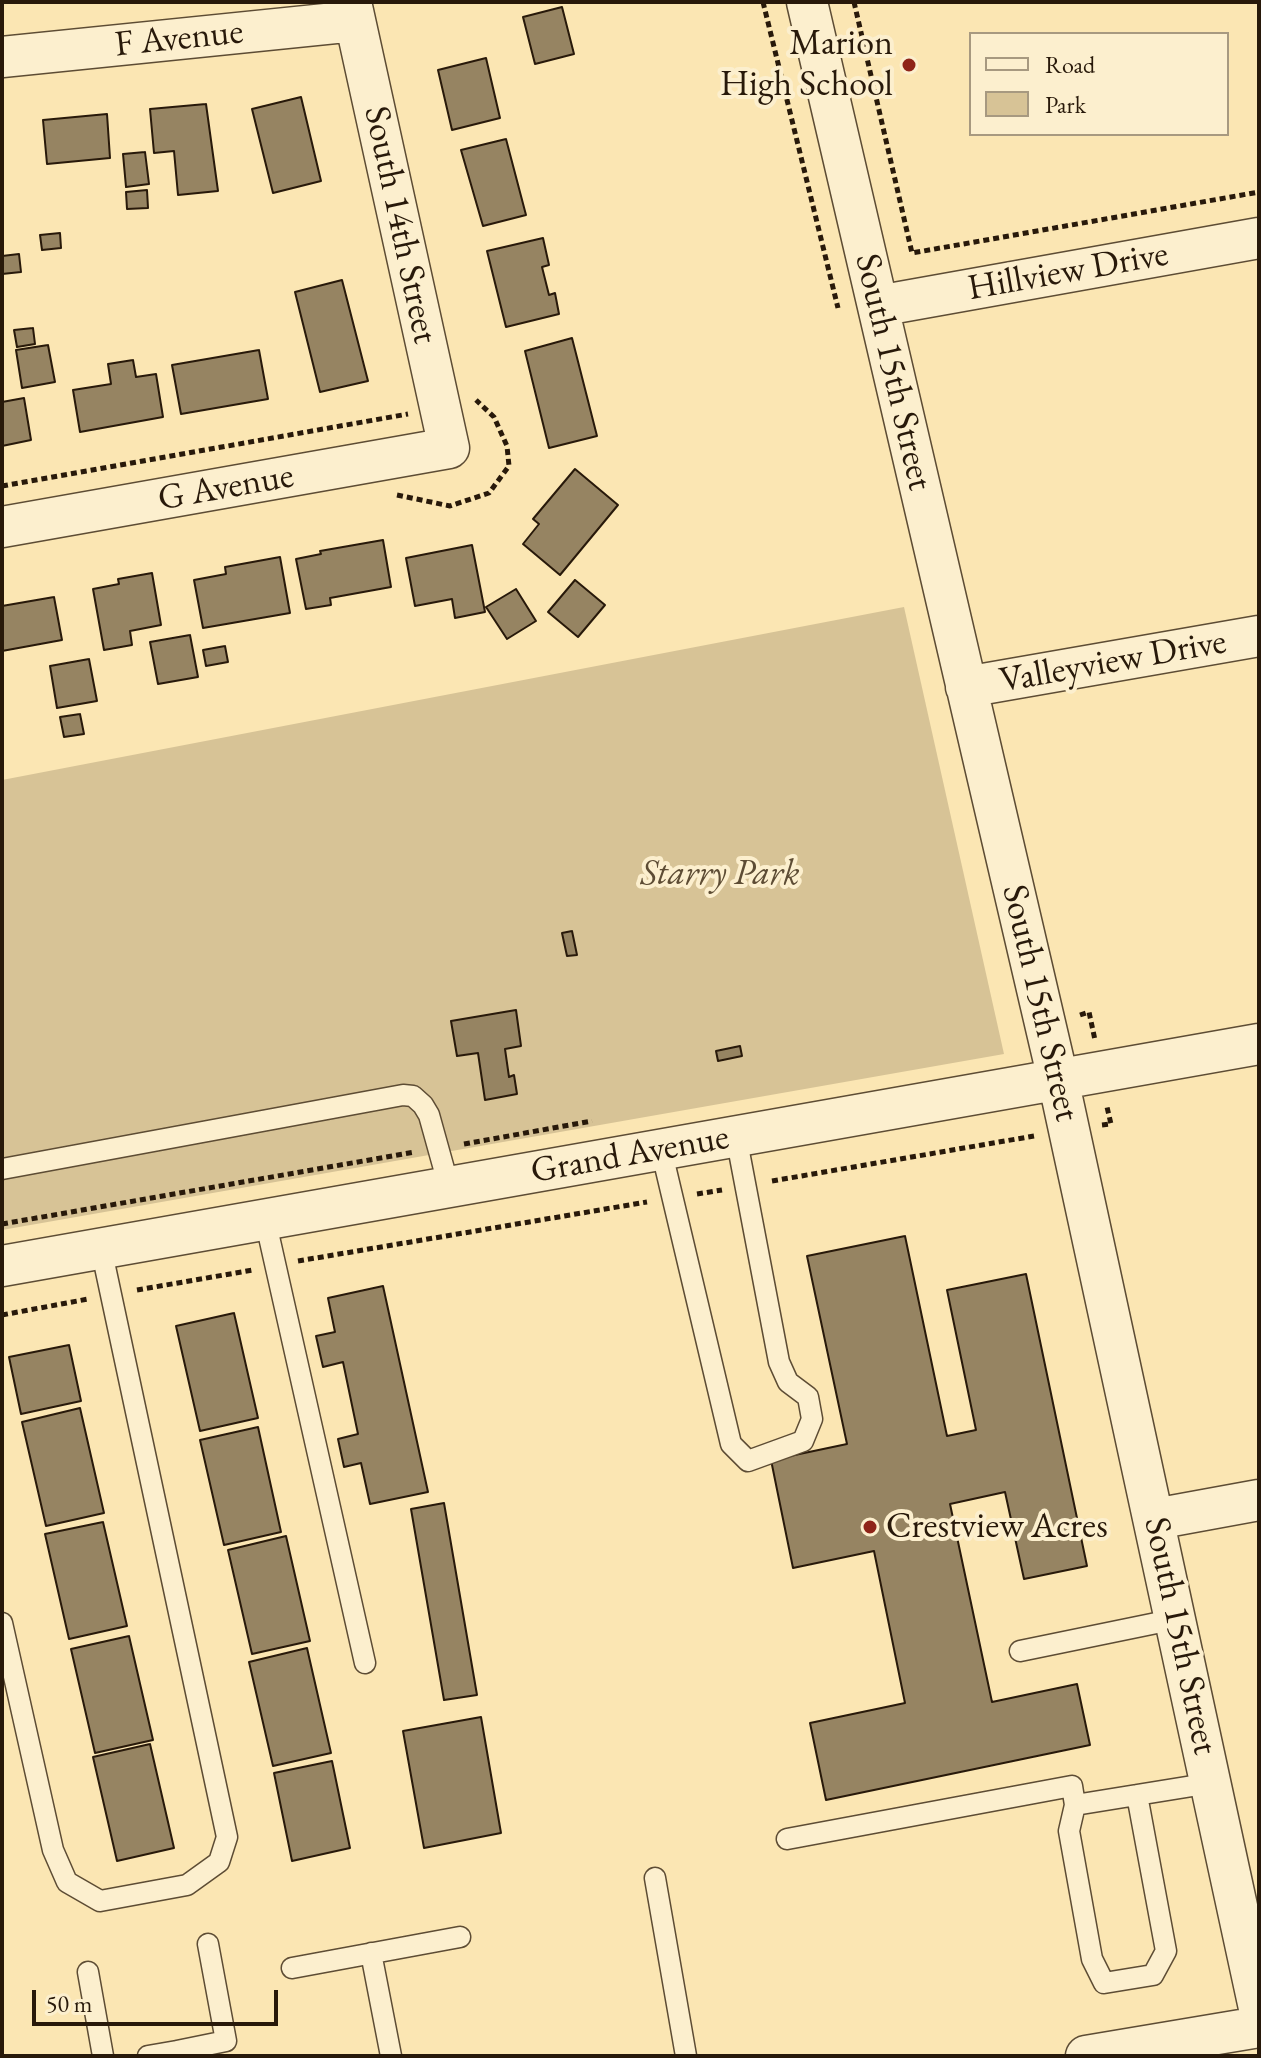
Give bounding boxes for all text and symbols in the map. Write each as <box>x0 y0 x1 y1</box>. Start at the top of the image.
street label: F Avenue <box>113 11 245 67</box>
place label: Marion High School <box>720 22 893 107</box>
legend <box>969 32 1229 136</box>
text: Road <box>1045 49 1095 80</box>
marker: Marion High School <box>900 56 918 74</box>
text: Park <box>1045 89 1086 120</box>
street label: South 14th Street <box>354 103 446 347</box>
street label: Hillview Drive <box>964 233 1172 311</box>
street label: South 15th Street <box>845 250 941 494</box>
street label: G Avenue <box>155 455 297 521</box>
street label: Valleyview Drive <box>996 621 1230 703</box>
park label: Starry Park <box>640 852 800 896</box>
street label: South 15th Street <box>992 881 1088 1125</box>
street label: Grand Avenue <box>528 1116 732 1194</box>
place label: Crestview Acres <box>886 1505 1108 1549</box>
street label: South 15th Street <box>1134 1514 1226 1758</box>
marker: Crestview Acres <box>861 1518 879 1536</box>
scale bar <box>36 1974 282 2024</box>
text: 50 m <box>46 1988 93 2019</box>

